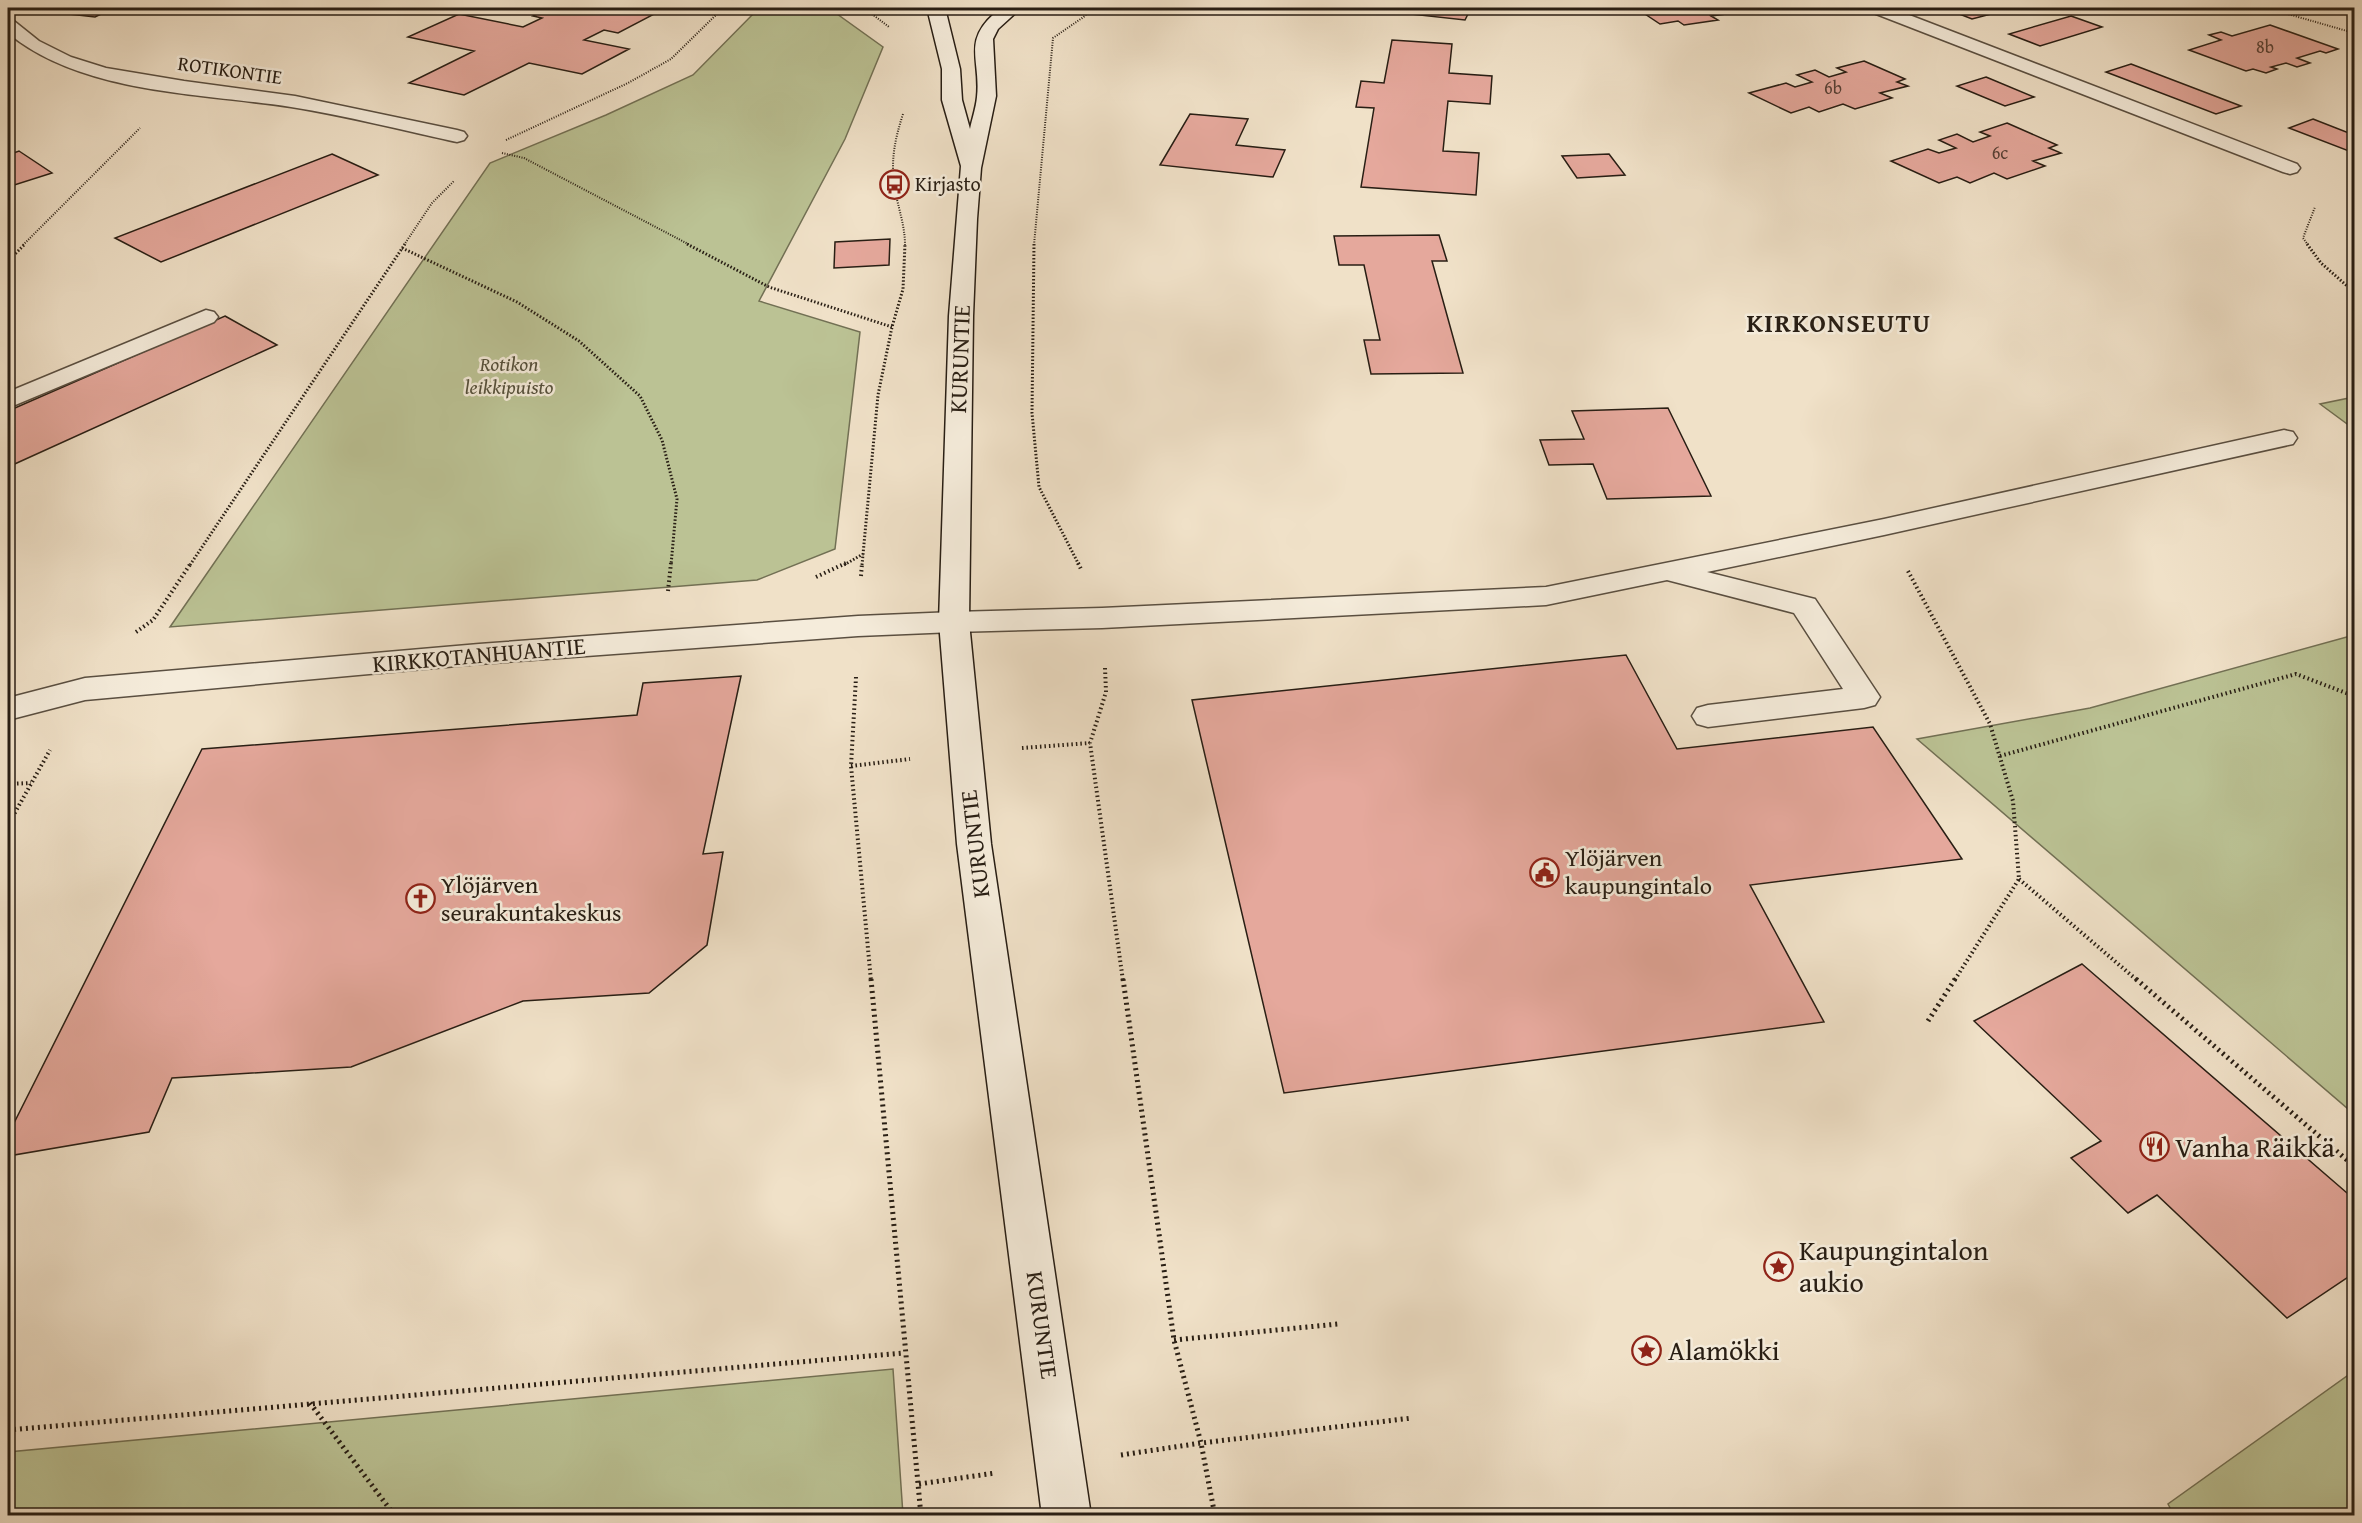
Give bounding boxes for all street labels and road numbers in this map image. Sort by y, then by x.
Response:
street label: ROTIKONTIE [176,48,284,91]
street label: KURUNTIE [940,304,979,414]
street label: KIRKKOTANHUANTIE [371,628,587,681]
street label: KURUNTIE [951,788,998,900]
street label: KURUNTIE [1018,1269,1067,1381]

